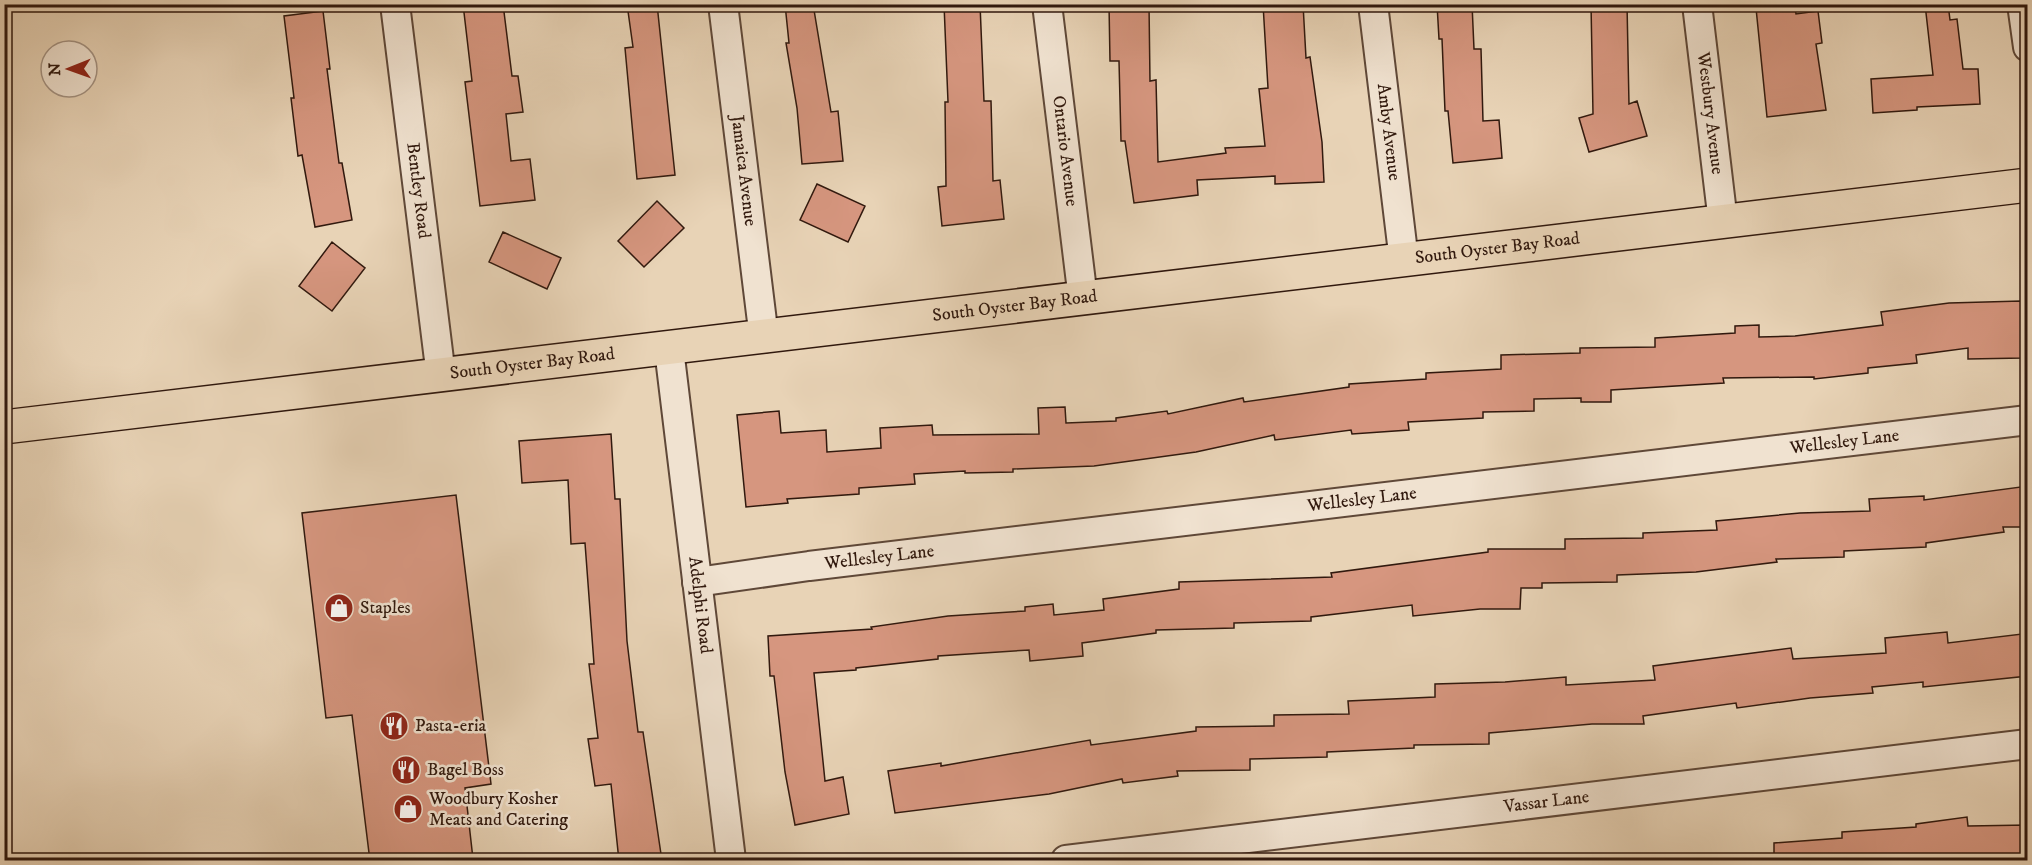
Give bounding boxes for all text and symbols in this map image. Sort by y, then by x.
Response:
north arrow [39,39,99,99]
street label: Westbury Avenue [1692,50,1728,176]
text: N [45,63,65,76]
street label: Amby Avenue [1372,82,1405,182]
street label: Ontario Avenue [1047,94,1083,208]
street label: Jamaica Avenue [726,112,761,227]
street label: Bentley Road [401,141,435,240]
street label: South Oyster Bay Road [1414,228,1581,269]
street label: South Oyster Bay Road [931,285,1098,327]
street label: South Oyster Bay Road [449,343,616,385]
street label: Wellesley Lane [1788,425,1900,460]
street label: Wellesley Lane [1305,482,1418,517]
street label: Wellesley Lane [822,540,935,575]
street label: Adelphi Road [683,555,717,655]
shop icon: Staples [323,592,355,624]
place label: Staples [360,597,411,619]
restaurant icon: Pasta-eria [378,710,410,742]
place label: Pasta-eria [415,715,487,737]
restaurant icon: Bagel Boss [390,754,422,786]
place label: Bagel Boss [427,759,504,781]
street label: Vassar Lane [1502,786,1590,818]
place label: Woodbury Kosher Meats and Catering [428,788,568,831]
shop icon: Woodbury Kosher Meats and Catering [392,793,424,825]

